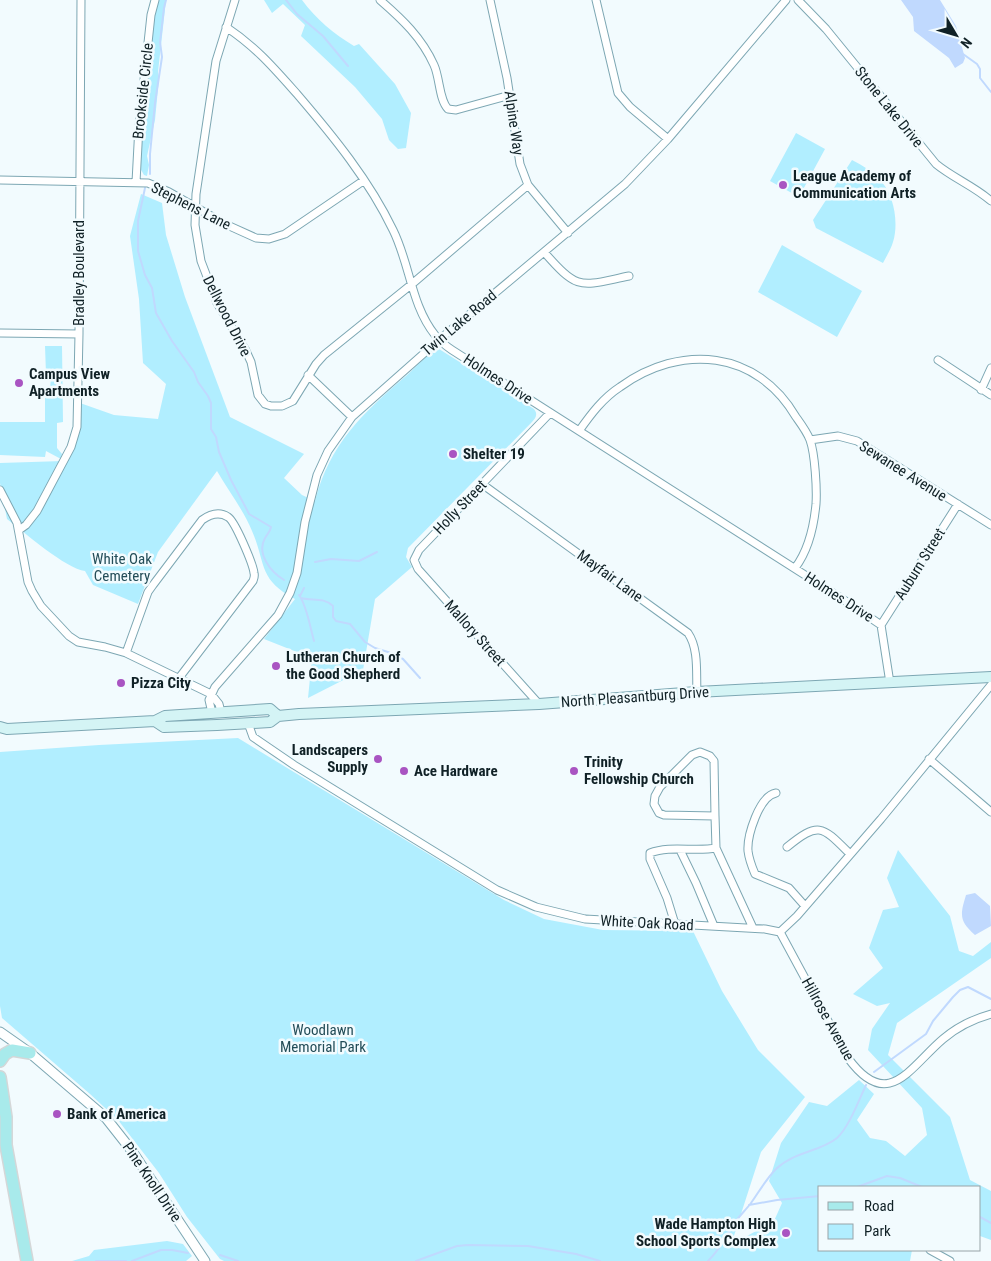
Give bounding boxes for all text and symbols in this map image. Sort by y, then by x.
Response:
north arrow [931,10,981,60]
text: N [957,35,975,51]
street label: Brookside Circle [129,42,157,140]
street label: Stone Lake Drive [851,63,927,151]
street label: Alpine Way [501,89,527,157]
place label: League Academy of Communication Arts [793,167,916,202]
street label: Stephens Lane [148,178,234,234]
marker: League Academy of Communication Arts [777,179,789,191]
street label: Bradley Boulevard [70,220,88,326]
street label: Dellwood Drive [199,273,255,359]
street label: Twin Lake Road [418,286,500,360]
street label: Holmes Drive [460,350,536,408]
place label: Campus View Apartments [29,365,110,400]
marker: Campus View Apartments [13,377,25,389]
street label: Sewanee Avenue [856,437,950,505]
place label: Shelter 19 [463,445,525,463]
marker: Shelter 19 [447,448,459,460]
street label: Holly Street [430,476,490,538]
street label: Auburn Street [891,525,949,603]
street label: Mayfair Lane [574,546,646,606]
park label: White Oak Cemetery [92,550,152,585]
street label: Holmes Drive [801,568,877,626]
street label: Mallory Street [441,596,509,670]
place label: Lutheran Church of the Good Shepherd [286,648,401,683]
marker: Lutheran Church of the Good Shepherd [270,660,282,672]
place label: Pizza City [131,674,191,692]
marker: Pizza City [115,677,127,689]
street label: North Pleasantburg Drive [560,683,710,711]
place label: Landscapers Supply [292,741,368,776]
marker: Landscapers Supply [372,753,384,765]
place label: Trinity Fellowship Church [584,753,694,788]
place label: Ace Hardware [414,762,498,780]
marker: Ace Hardware [398,765,410,777]
marker: Trinity Fellowship Church [568,765,580,777]
street label: White Oak Road [600,912,694,934]
street label: Hillrose Avenue [798,974,858,1064]
park label: Woodlawn Memorial Park [280,1021,366,1056]
place label: Bank of America [67,1105,166,1123]
marker: Bank of America [51,1108,63,1120]
street label: Pine Knoll Drive [119,1139,185,1225]
legend [818,1186,981,1251]
text: Road [864,1197,894,1215]
place label: Wade Hampton High School Sports Complex [636,1215,776,1250]
text: Park [864,1222,891,1240]
marker: Wade Hampton High School Sports Complex [780,1227,792,1239]

